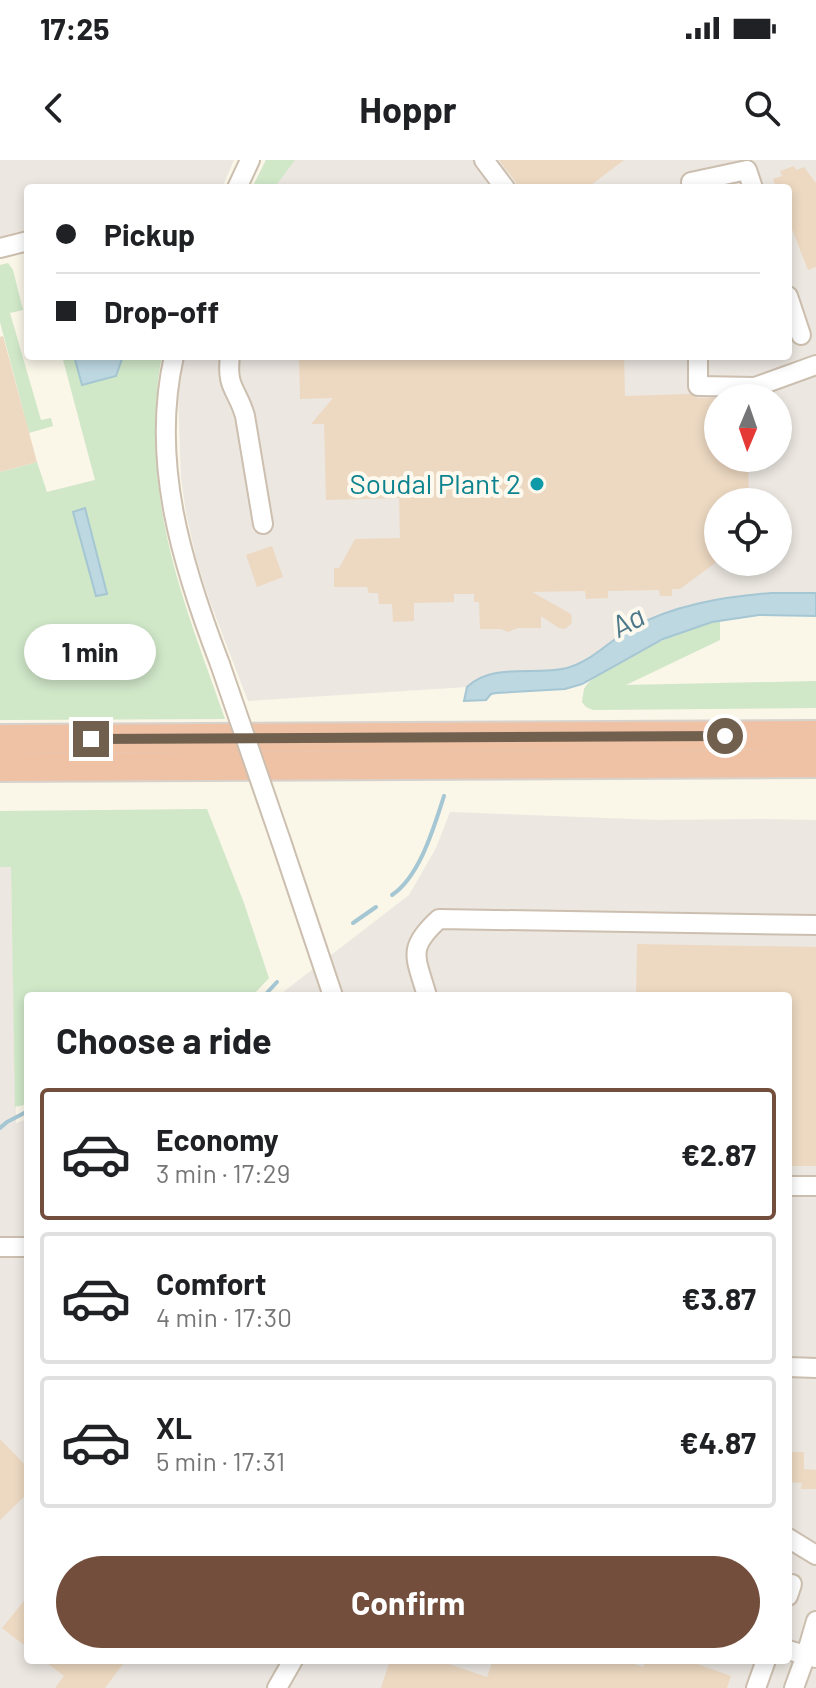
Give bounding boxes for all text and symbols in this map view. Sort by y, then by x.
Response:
text: 17:25 [40,10,109,46]
icon: back [32,86,76,130]
icon: search [740,86,784,130]
text: Hoppr [359,87,457,130]
text: Pickup [104,216,195,252]
text: Drop-off [104,293,219,329]
north arrow [704,384,792,472]
map controls [704,384,792,576]
place label: Soudal Plant 2 [350,466,521,500]
marker: Soudal Plant 2 [528,475,546,493]
button: locate [704,488,792,576]
water label: Aa [604,597,650,644]
callout: 1 min [25,623,157,679]
text: 1 min [62,636,118,667]
route start [707,718,743,754]
route end [73,721,109,757]
text: Choose a ride [56,1018,272,1061]
icon: car [60,1118,132,1190]
text: Economy [156,1121,279,1157]
text: €2.87 [681,1136,756,1172]
text: 3 min · 17:29 [156,1157,290,1188]
icon: car [60,1262,132,1334]
text: Comfort [156,1265,266,1301]
text: €3.87 [682,1280,756,1316]
text: 4 min · 17:30 [156,1301,292,1332]
icon: car [60,1406,132,1478]
text: XL [156,1409,192,1445]
text: €4.87 [680,1424,756,1460]
text: 5 min · 17:31 [156,1445,285,1476]
button: Confirm [56,1556,760,1648]

